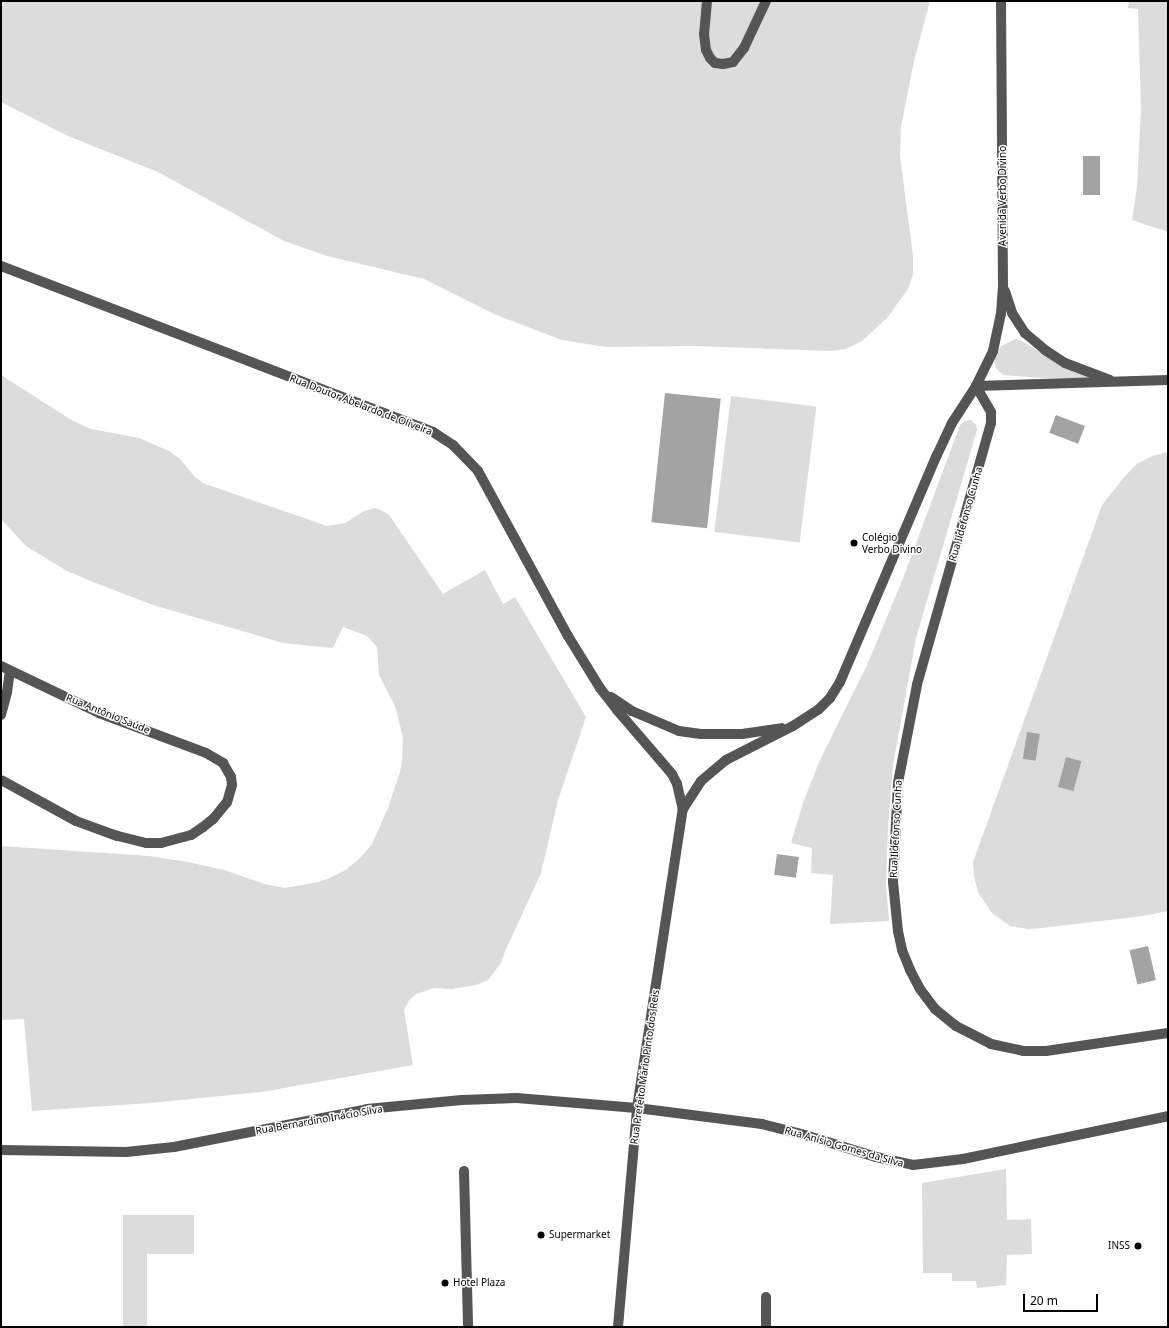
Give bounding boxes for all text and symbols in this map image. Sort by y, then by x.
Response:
street label: Avenida Verbo Divino [997,146,1009,246]
street label: Rua Doutor Abelardo de Oliveira [288,372,434,438]
street label: Rua Ildefonso Cunha [947,465,985,563]
place label: Colégio Verbo Divino [862,531,922,554]
marker: Colégio Verbo Divino [849,538,859,548]
street label: Rua Antônio Saúde [64,692,152,736]
street label: Rua Ildefonso Cunha [887,780,905,878]
street label: Rua Prefeito Mário Pinto dos Reis [628,989,662,1145]
street label: Rua Bernardino Inácio Silva [255,1103,383,1137]
street label: Rua Anísio Gomes da Silva [783,1124,905,1170]
place label: Supermarket [549,1229,610,1241]
marker: Supermarket [536,1230,546,1240]
place label: INSS [1108,1240,1130,1252]
marker: INSS [1133,1241,1143,1251]
place label: Hotel Plaza [453,1277,505,1289]
marker: Hotel Plaza [440,1278,450,1288]
scale bar [1025,1286,1100,1312]
text: 20 m [1030,1292,1058,1309]

